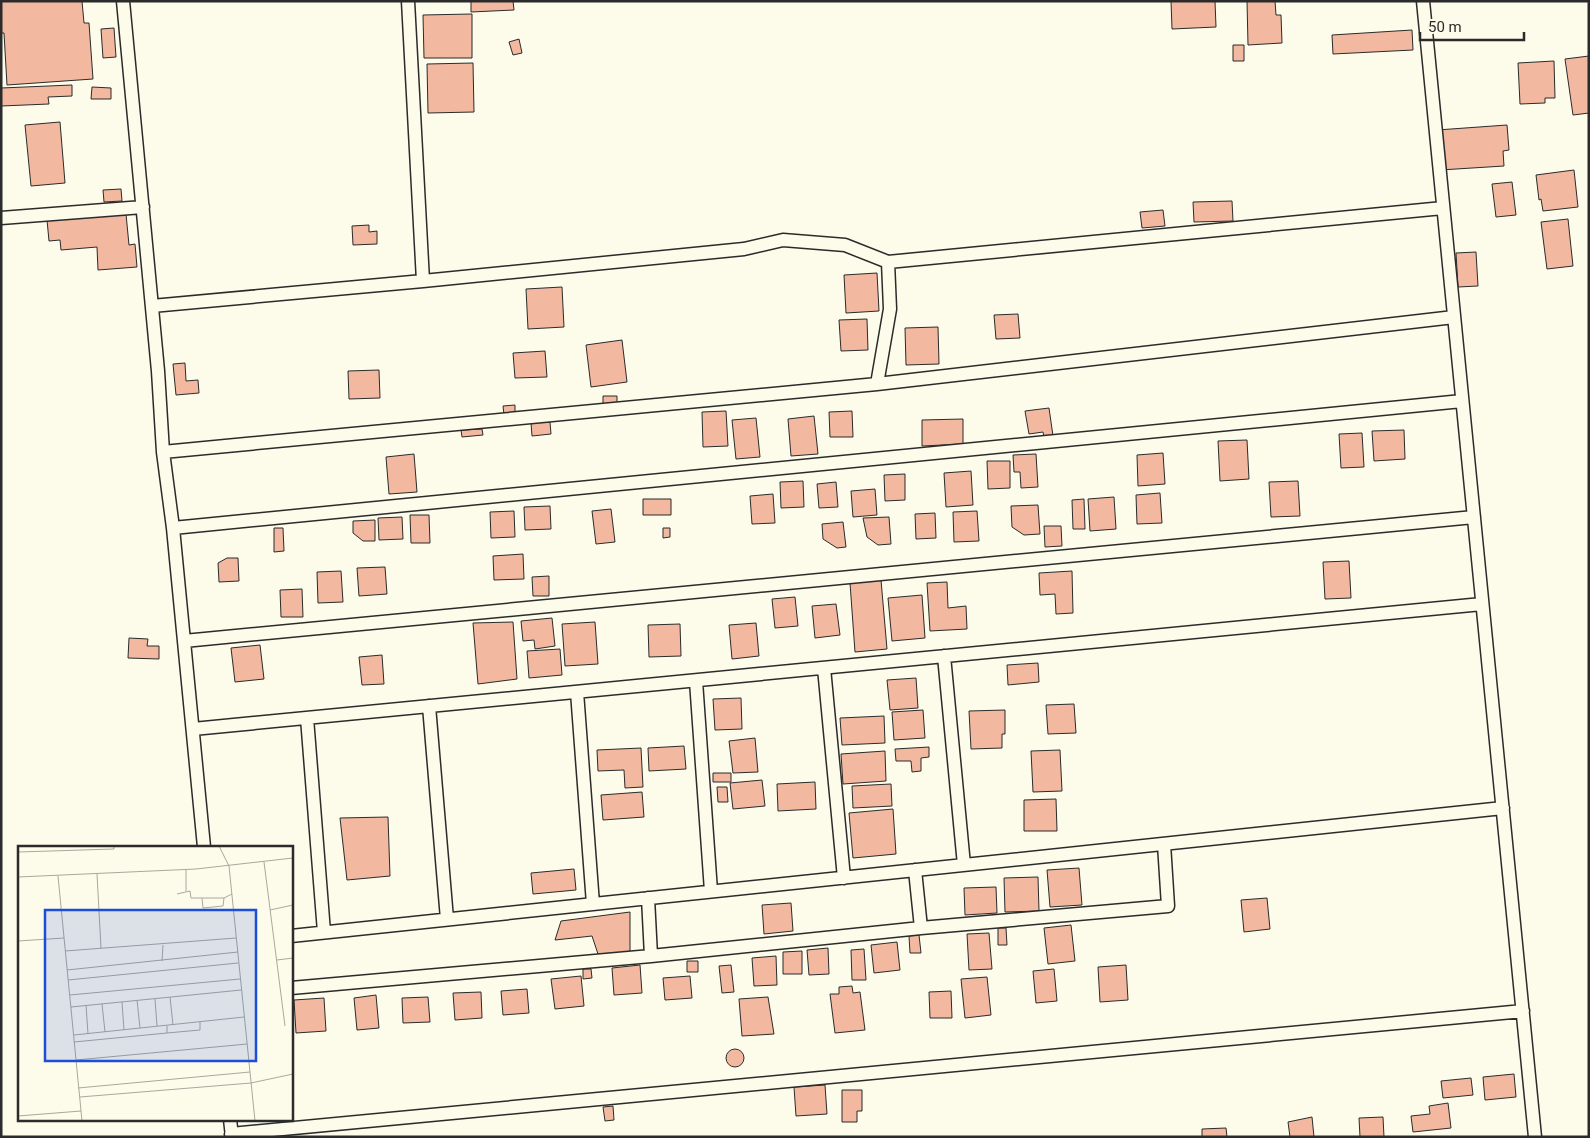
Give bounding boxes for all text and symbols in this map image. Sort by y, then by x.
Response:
scale bar [1420,10,1524,42]
text: 50 m [1428,18,1462,36]
inset map [18,846,292,1120]

